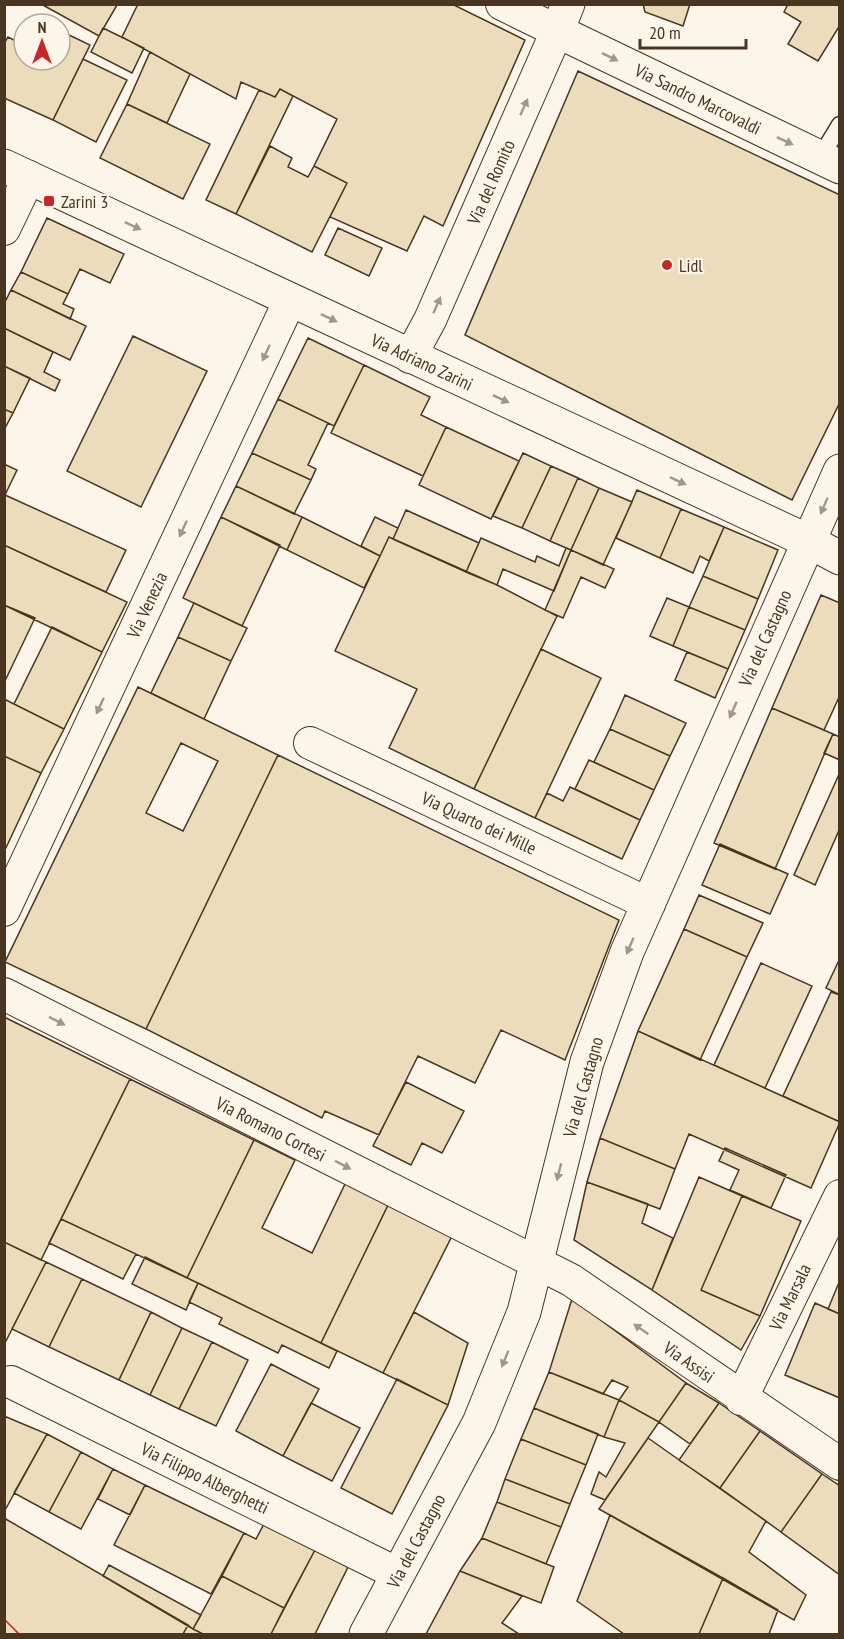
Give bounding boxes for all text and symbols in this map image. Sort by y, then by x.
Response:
north arrow [12,12,72,72]
scale bar [640,12,746,50]
text: N [38,17,46,37]
text: 20 m [649,21,681,44]
one-way arrow [601,52,618,61]
street label: Via Sandro Marcovaldi [630,58,765,140]
one-way arrow [519,99,528,116]
street label: Via del Romito [462,136,520,229]
one-way arrow [777,137,794,146]
place label: Zarini 3 [61,190,108,213]
marker: Zarini 3 [42,194,56,208]
one-way arrow [125,222,142,231]
place label: Lidl [679,254,703,277]
marker: Lidl [660,258,674,272]
one-way arrow [433,296,442,314]
one-way arrow [320,314,337,323]
street label: Via Adriano Zarini [366,328,477,396]
one-way arrow [261,344,270,361]
one-way arrow [493,395,510,404]
one-way arrow [670,477,687,486]
one-way arrow [819,498,828,515]
one-way arrow [178,521,187,538]
street label: Via Venezia [121,568,172,643]
street label: Via del Castagno [733,586,797,691]
one-way arrow [96,697,105,714]
one-way arrow [728,701,738,719]
street label: Via Quarto dei Mille [417,786,540,860]
one-way arrow [625,938,635,956]
one-way arrow [48,1016,65,1025]
street label: Via del Castagno [557,1034,608,1141]
street label: Via Romano Cortesi [211,1091,330,1167]
one-way arrow [335,1160,352,1170]
one-way arrow [554,1163,564,1181]
street label: Via Marsala [764,1260,816,1335]
one-way arrow [633,1324,649,1335]
street label: Via Assisi [658,1336,719,1388]
one-way arrow [499,1350,509,1368]
street label: Via Filippo Alberghetti [136,1437,273,1519]
street label: Via del Castagno [381,1490,451,1593]

